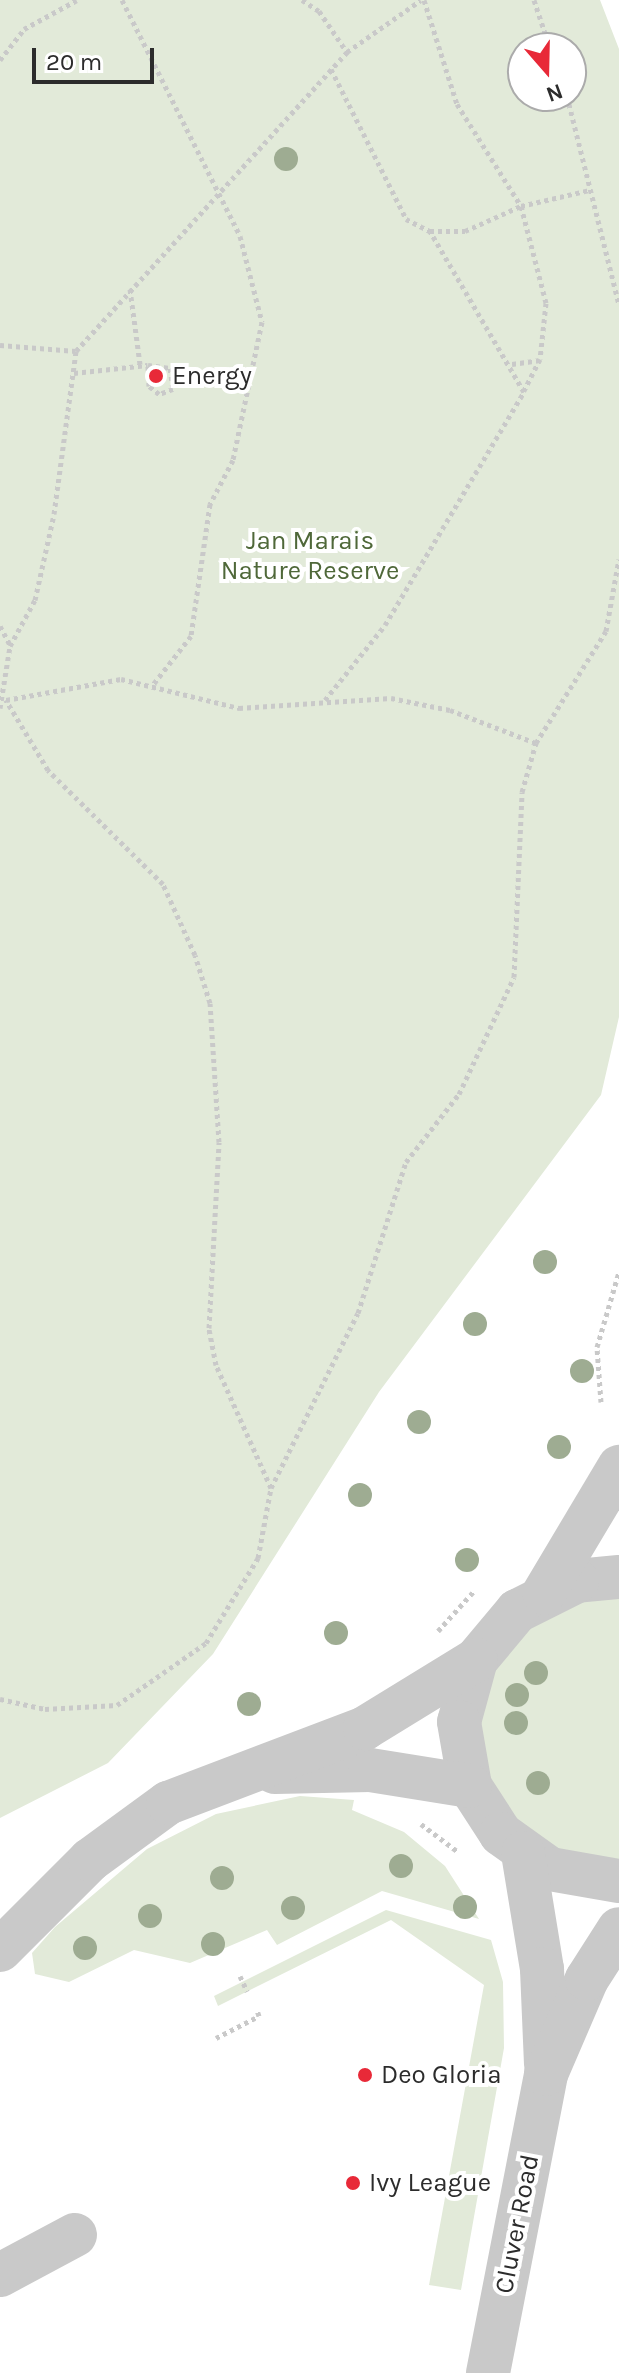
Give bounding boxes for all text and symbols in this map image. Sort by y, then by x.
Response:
scale bar [36,32,158,82]
north arrow [507,32,587,112]
text: 20 m [46,48,102,76]
text: N [543,78,566,108]
place label: Energy [172,360,252,392]
marker: Energy [147,367,165,385]
park label: Jan Marais Nature Reserve [221,525,399,586]
place label: Deo Gloria [381,2059,502,2091]
marker: Deo Gloria [356,2066,374,2084]
street label: Cluver Road [488,2152,546,2296]
place label: Ivy League [369,2167,491,2199]
marker: Ivy League [344,2174,362,2192]

